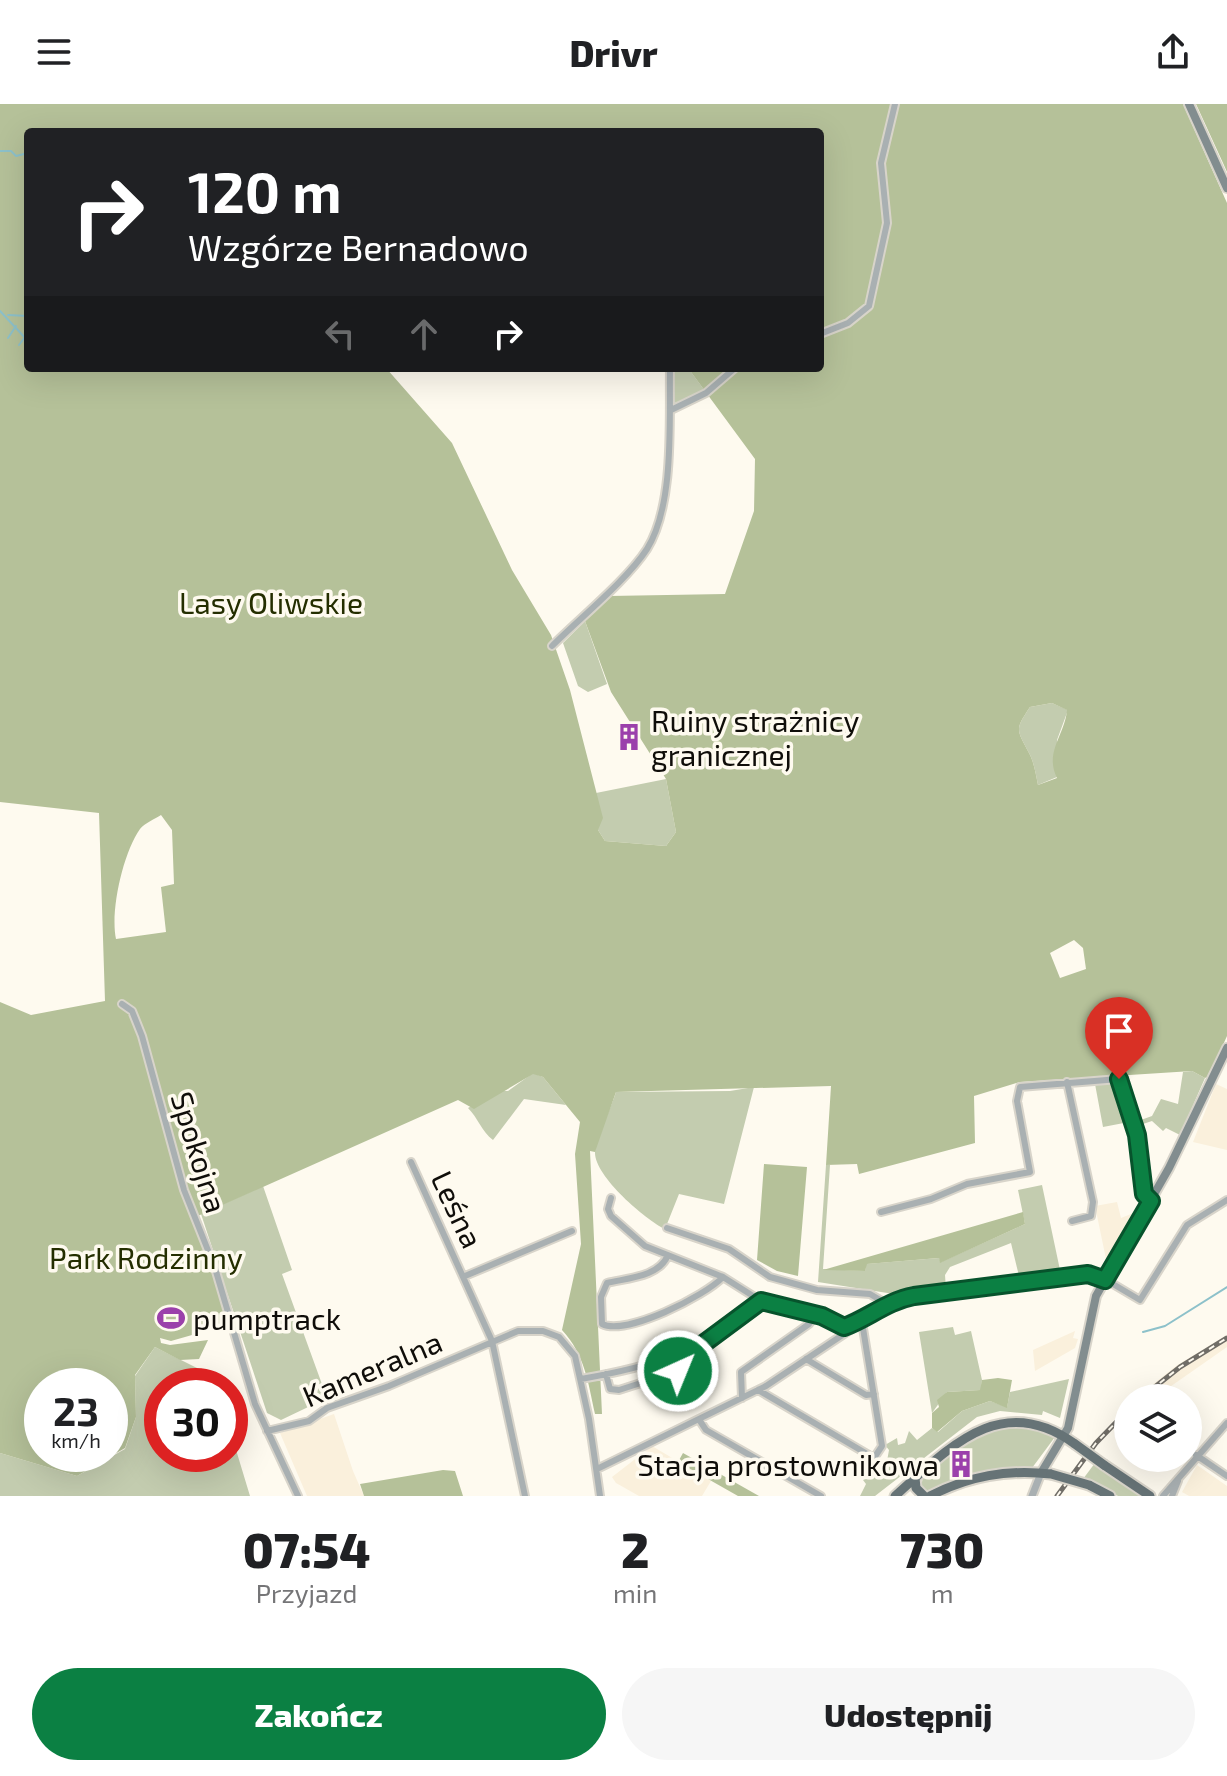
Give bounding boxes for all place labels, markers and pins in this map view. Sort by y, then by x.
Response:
place label: Ruiny strażnicy granicznej [651,702,859,772]
building icon: Ruiny strażnicy granicznej [614,722,644,752]
pin [1085,997,1153,1079]
place label: pumptrack [193,1300,341,1336]
sports icon: pumptrack [156,1303,186,1333]
place label: Stacja prostownikowa [637,1446,939,1482]
building icon: Stacja prostownikowa [946,1449,976,1479]

